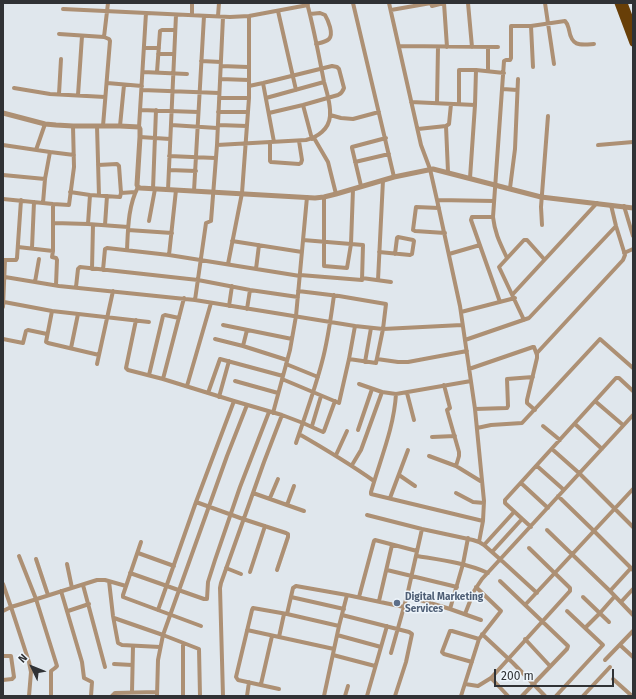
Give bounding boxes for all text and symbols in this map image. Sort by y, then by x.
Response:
place label: Digital Marketing Services [405,591,483,614]
marker: Digital Marketing Services [392,598,402,608]
north arrow [12,647,52,687]
text: N [16,651,30,666]
scale bar [496,661,616,687]
text: 200 m [501,669,534,683]

